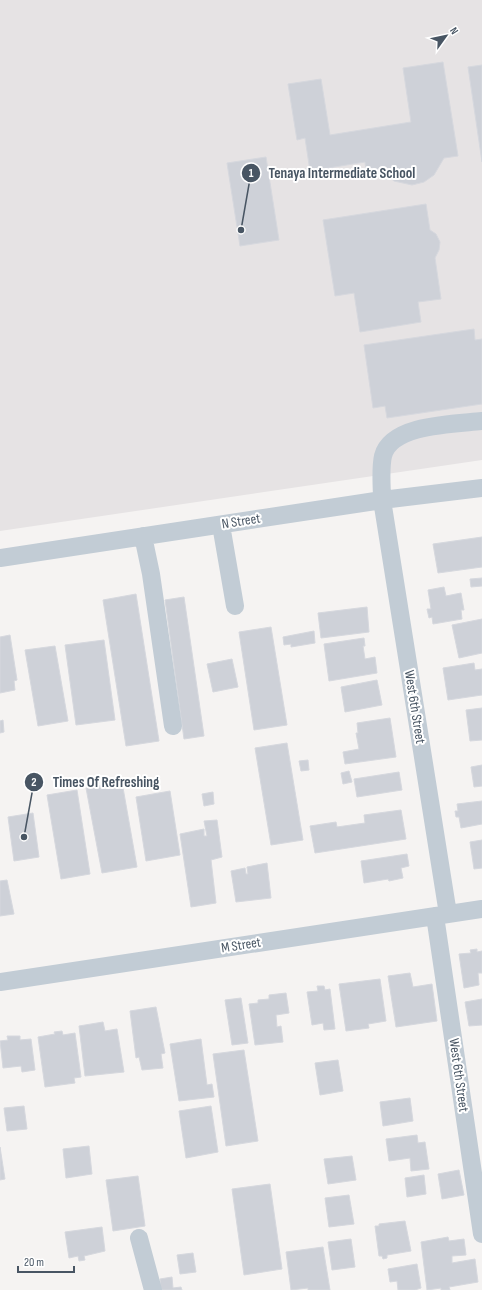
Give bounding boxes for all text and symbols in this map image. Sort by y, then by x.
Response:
north arrow [426,16,466,56]
text: N [447,25,461,37]
callout: Tenaya Intermediate School [241,160,424,187]
text: Tenaya Intermediate School [269,164,415,183]
text: 1 [249,166,254,181]
street label: N Street [220,510,262,532]
street label: West 6th Street [401,669,429,745]
callout: Times Of Refreshing [24,768,167,795]
text: Times Of Refreshing [53,773,160,792]
text: 2 [31,775,37,790]
street label: M Street [220,933,262,957]
street label: West 6th Street [445,1037,473,1113]
scale bar [18,1248,74,1274]
text: 20 m [24,1255,44,1270]

